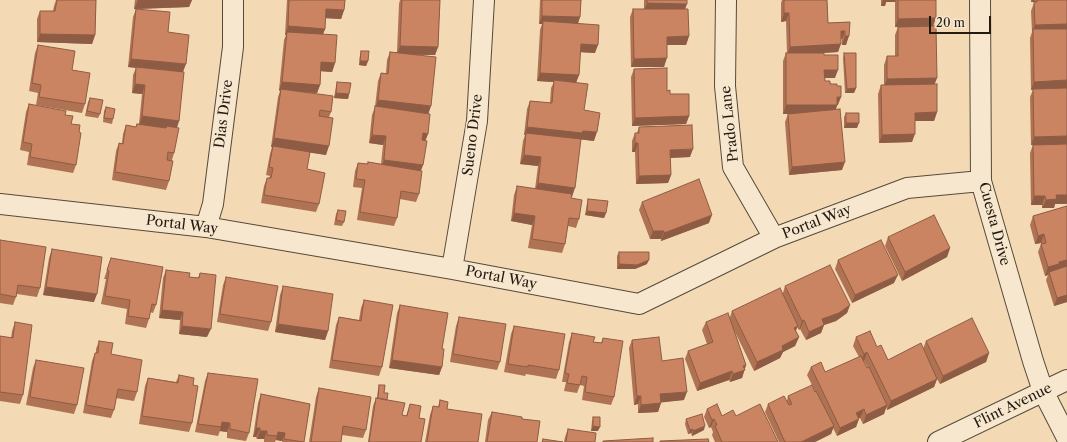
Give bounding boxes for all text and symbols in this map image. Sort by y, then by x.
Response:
scale bar [931,8,993,34]
text: 20 m [936,15,965,30]
street label: Dias Drive [211,79,237,149]
street label: Prado Lane [718,85,742,163]
street label: Sueno Drive [460,93,486,177]
street label: Cuesta Drive [975,180,1013,268]
street label: Portal Way [780,201,854,243]
street label: Portal Way [145,212,219,238]
street label: Portal Way [464,263,538,293]
street label: Flint Avenue [971,380,1055,432]

